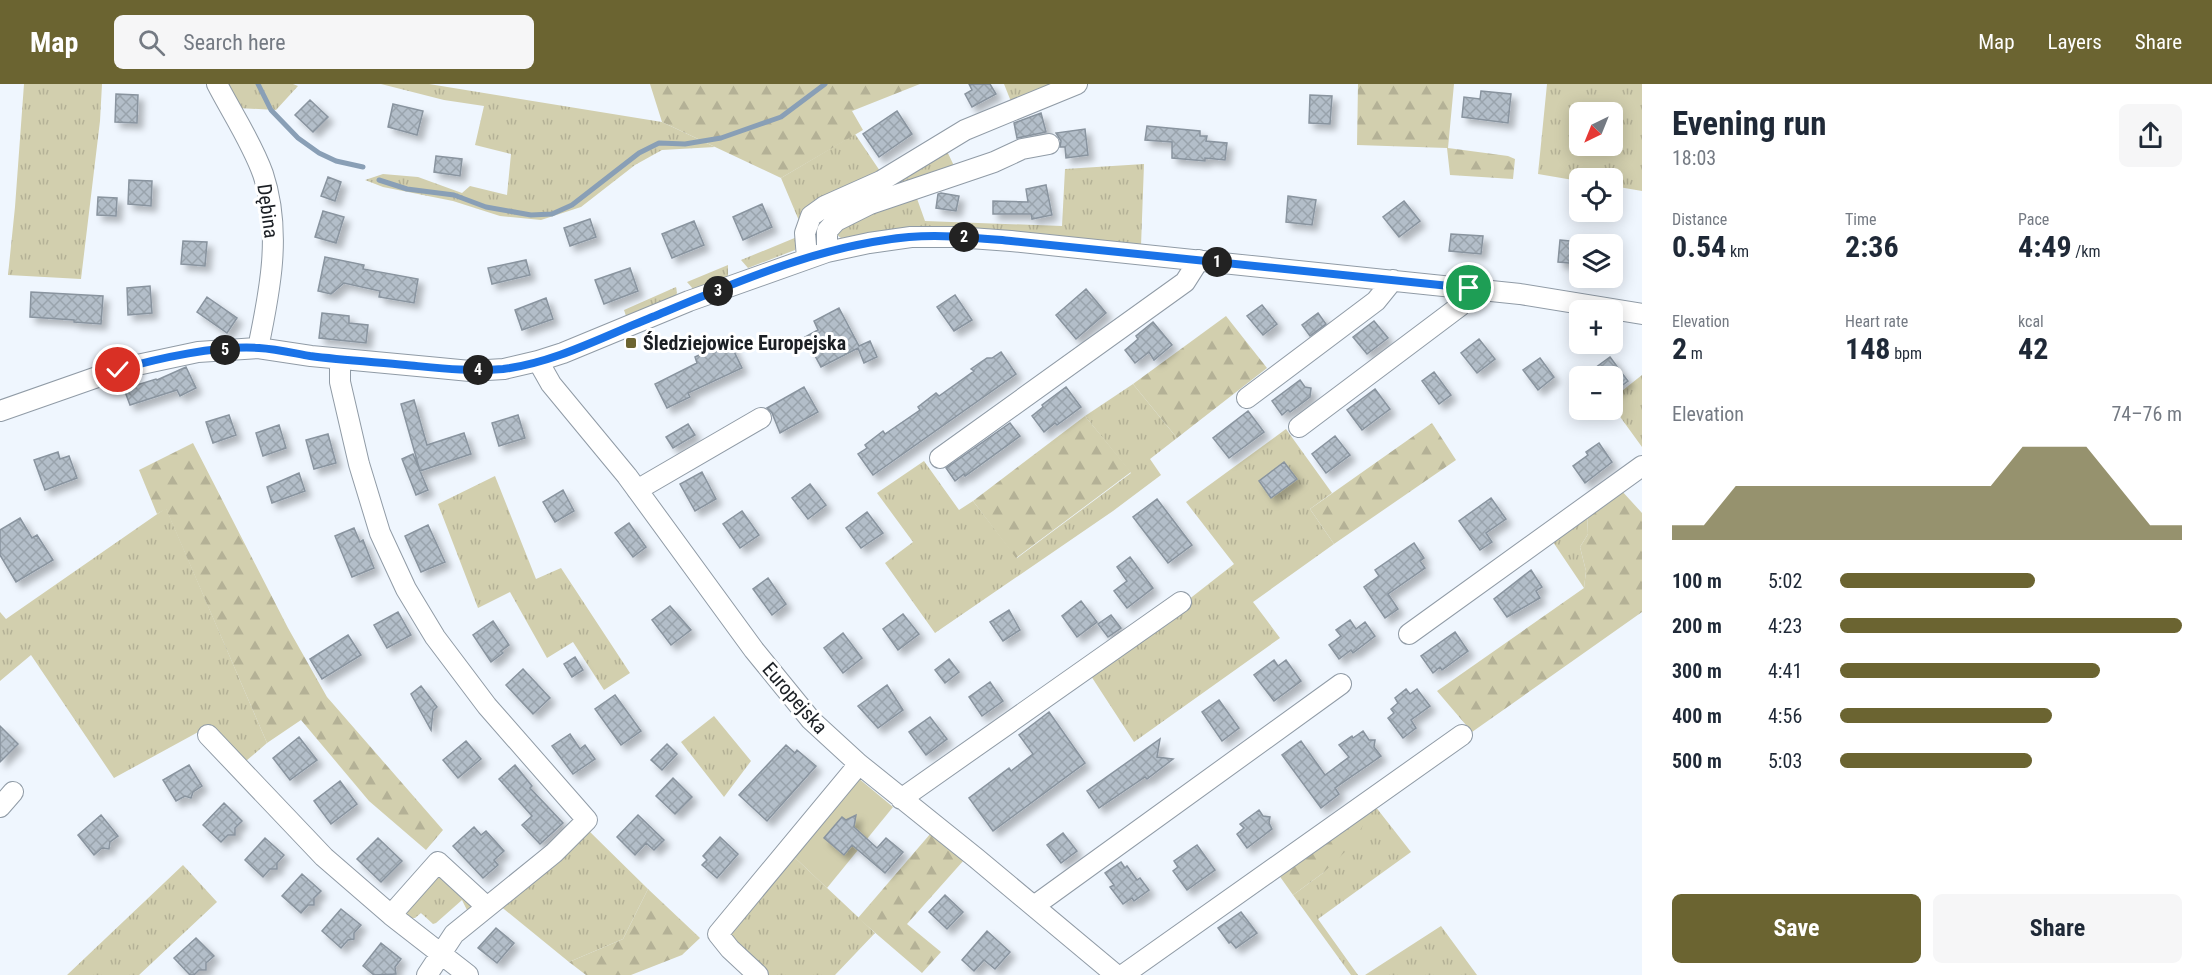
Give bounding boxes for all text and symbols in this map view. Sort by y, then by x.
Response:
search box [114,15,534,69]
text: Map [30,26,78,59]
icon: search [135,26,168,59]
text: Search here [183,30,286,55]
text: Map [1978,30,2015,54]
text: Layers [2048,30,2102,54]
text: Share [2135,30,2182,54]
north arrow [1569,102,1623,156]
map controls [1569,102,1623,420]
text: Evening run [1672,104,1827,143]
button: share [2119,104,2182,167]
text: 18:03 [1672,146,1716,170]
button: locate [1569,168,1623,222]
street label: Dębina [252,182,284,240]
text: Distance [1672,210,1727,229]
text: Time [1845,210,1877,229]
text: Pace [2018,210,2049,229]
pin: 2 [949,222,979,252]
text: 2 [960,227,968,246]
text: 0.54 [1672,229,1726,264]
text: 2:36 [1845,229,1899,264]
text: 4:49 [2018,229,2072,264]
button: layers [1569,234,1623,288]
text: km [1726,242,1749,261]
text: /km [2072,242,2101,261]
pin: 1 [1202,247,1232,277]
text: 1 [1213,252,1221,271]
pin [1443,262,1494,313]
icon: arrive [1452,271,1485,304]
pin: 3 [703,276,733,306]
text: 3 [714,281,722,300]
button: + [1569,300,1623,354]
text: Elevation [1672,312,1730,331]
text: Heart rate [1845,312,1908,331]
text: kcal [2018,312,2044,331]
place label: Śledziejowice Europejska [643,331,846,355]
text: 2 [1672,331,1687,366]
text: 148 [1845,331,1890,366]
text: 42 [2018,331,2048,366]
pin: 5 [210,335,240,365]
marker: Śledziejowice Europejska [624,336,638,350]
text: 5 [221,340,229,359]
pin [92,344,143,395]
text: m [1687,344,1703,363]
text: bpm [1890,344,1922,363]
icon: check [101,353,134,386]
pin: 4 [463,355,493,385]
text: 4 [474,360,482,379]
button: − [1569,366,1623,420]
text: Elevation [1672,402,1744,426]
text: 74–76 m [2111,402,2182,426]
text: 100 m [1672,569,1722,593]
text: 5:02 [1768,569,1802,593]
text: 200 m [1672,614,1722,638]
text: 4:23 [1768,614,1802,638]
street label: Europejska [757,657,833,739]
text: 300 m [1672,659,1722,683]
text: 4:41 [1768,659,1802,683]
text: 400 m [1672,704,1722,728]
text: 4:56 [1768,704,1802,728]
text: 500 m [1672,749,1722,773]
text: 5:03 [1768,749,1802,773]
button: Save [1672,894,1921,963]
button: Share [1933,894,2182,963]

